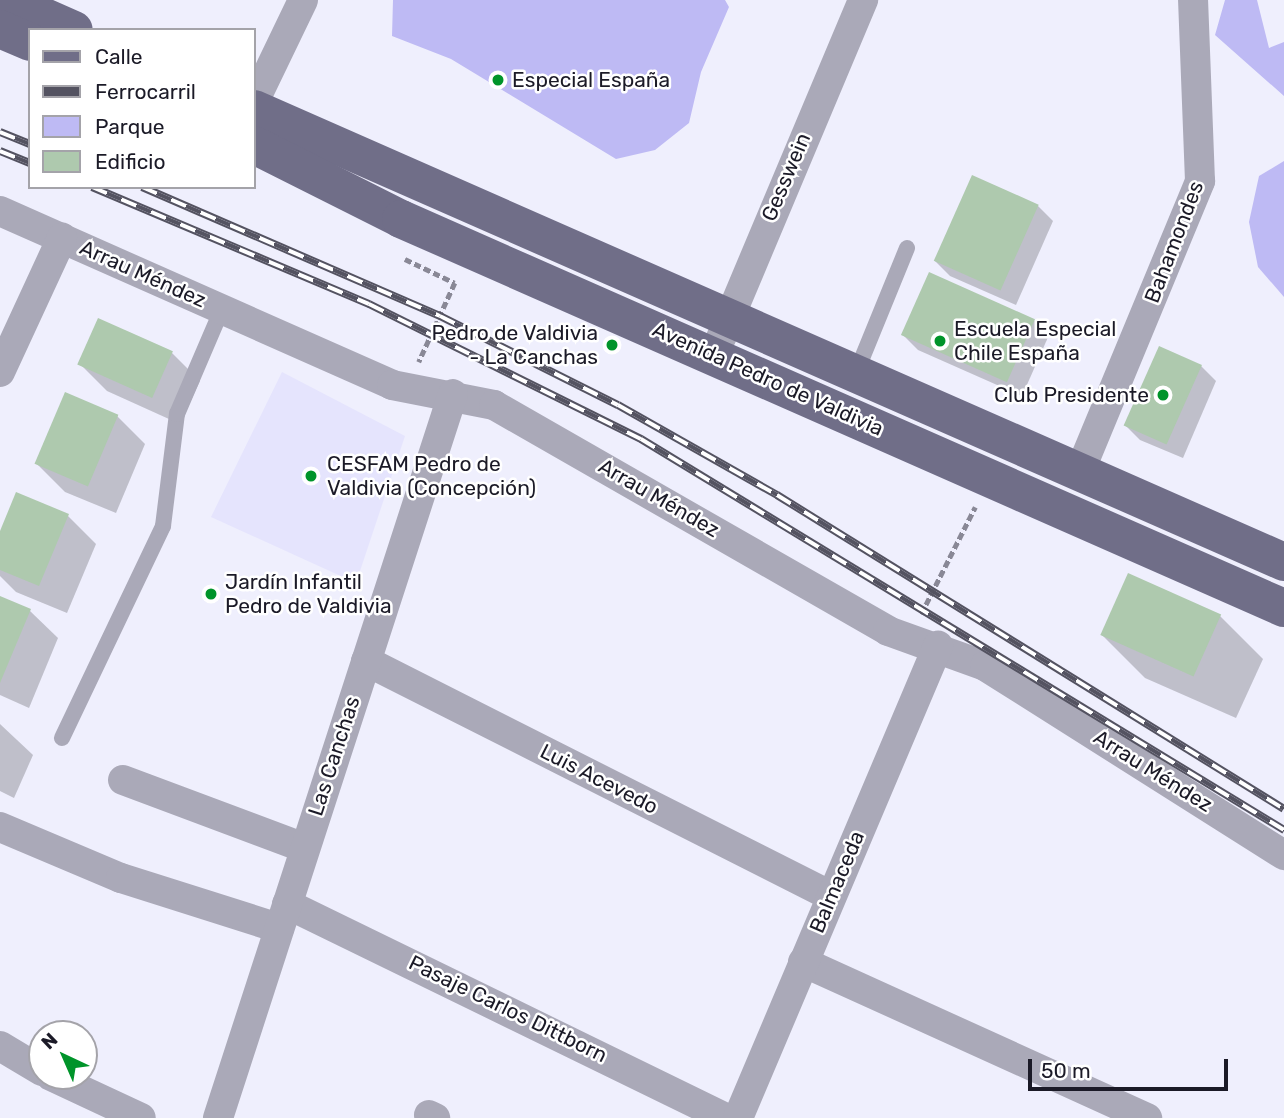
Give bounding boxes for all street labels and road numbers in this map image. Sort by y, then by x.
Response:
street label: Gesswein [756,129,816,225]
street label: Bahamondes [1139,178,1209,306]
street label: Arrau Méndez [76,235,210,313]
street label: Avenida Pedro de Valdivia [648,317,888,441]
street label: Arrau Méndez [594,453,724,543]
street label: Las Canchas [303,693,365,819]
street label: Arrau Méndez [1089,724,1217,818]
street label: Luis Acevedo [536,738,662,820]
street label: Balmaceda [804,827,870,937]
street label: Pasaje Carlos Dittborn [405,950,611,1068]

